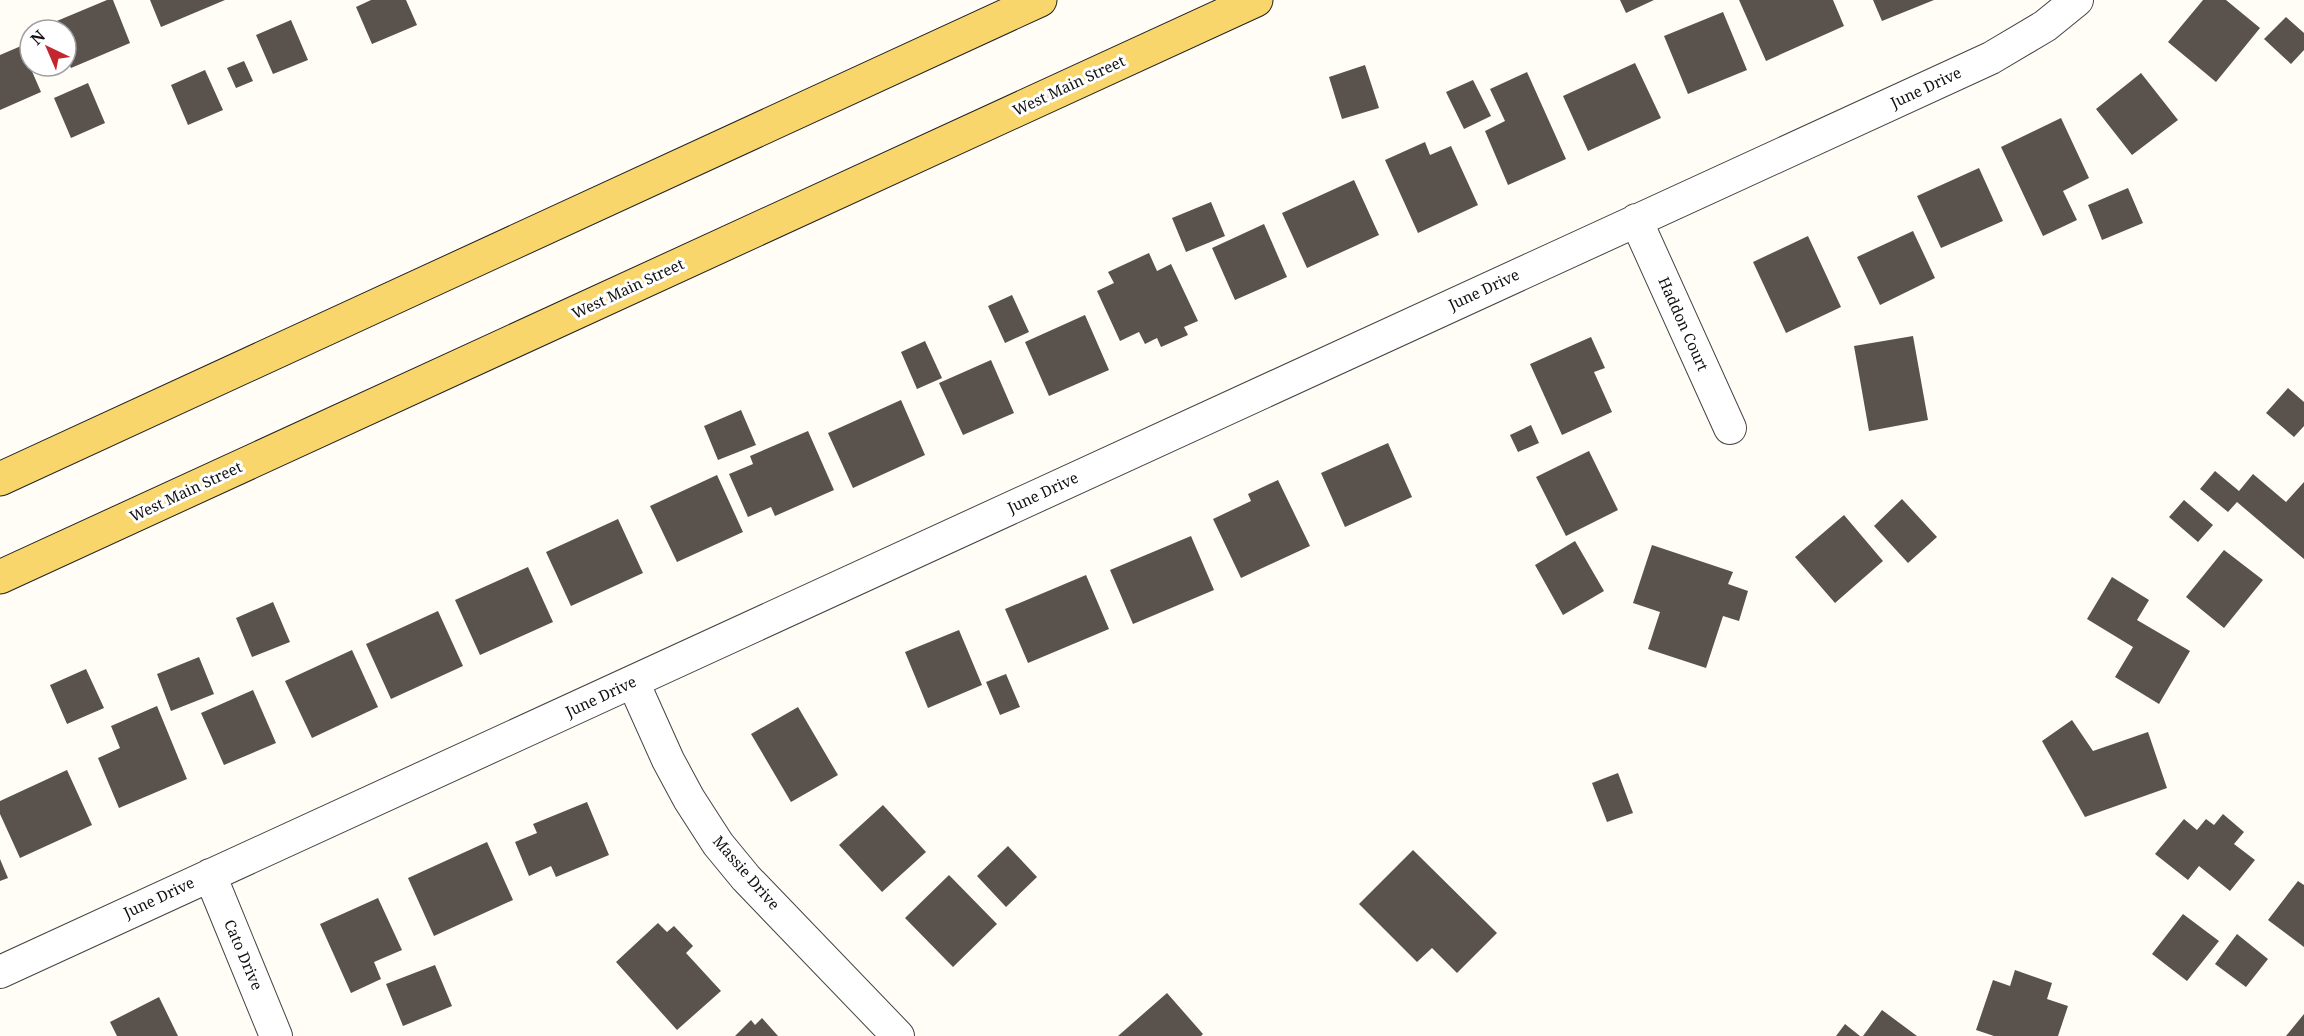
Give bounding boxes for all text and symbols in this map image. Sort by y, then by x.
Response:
north arrow [18,18,78,78]
text: N [25,25,50,50]
street label: West Main Street [1009,50,1128,120]
street label: June Drive [1886,62,1964,113]
street label: West Main Street [568,253,687,323]
street label: June Drive [1444,264,1522,315]
street label: Haddon Court [1654,274,1714,374]
street label: West Main Street [126,456,245,526]
street label: June Drive [1003,467,1081,518]
street label: June Drive [561,671,639,722]
street label: Massie Drive [709,831,785,914]
street label: June Drive [119,872,197,923]
street label: Cato Drive [220,916,268,993]

